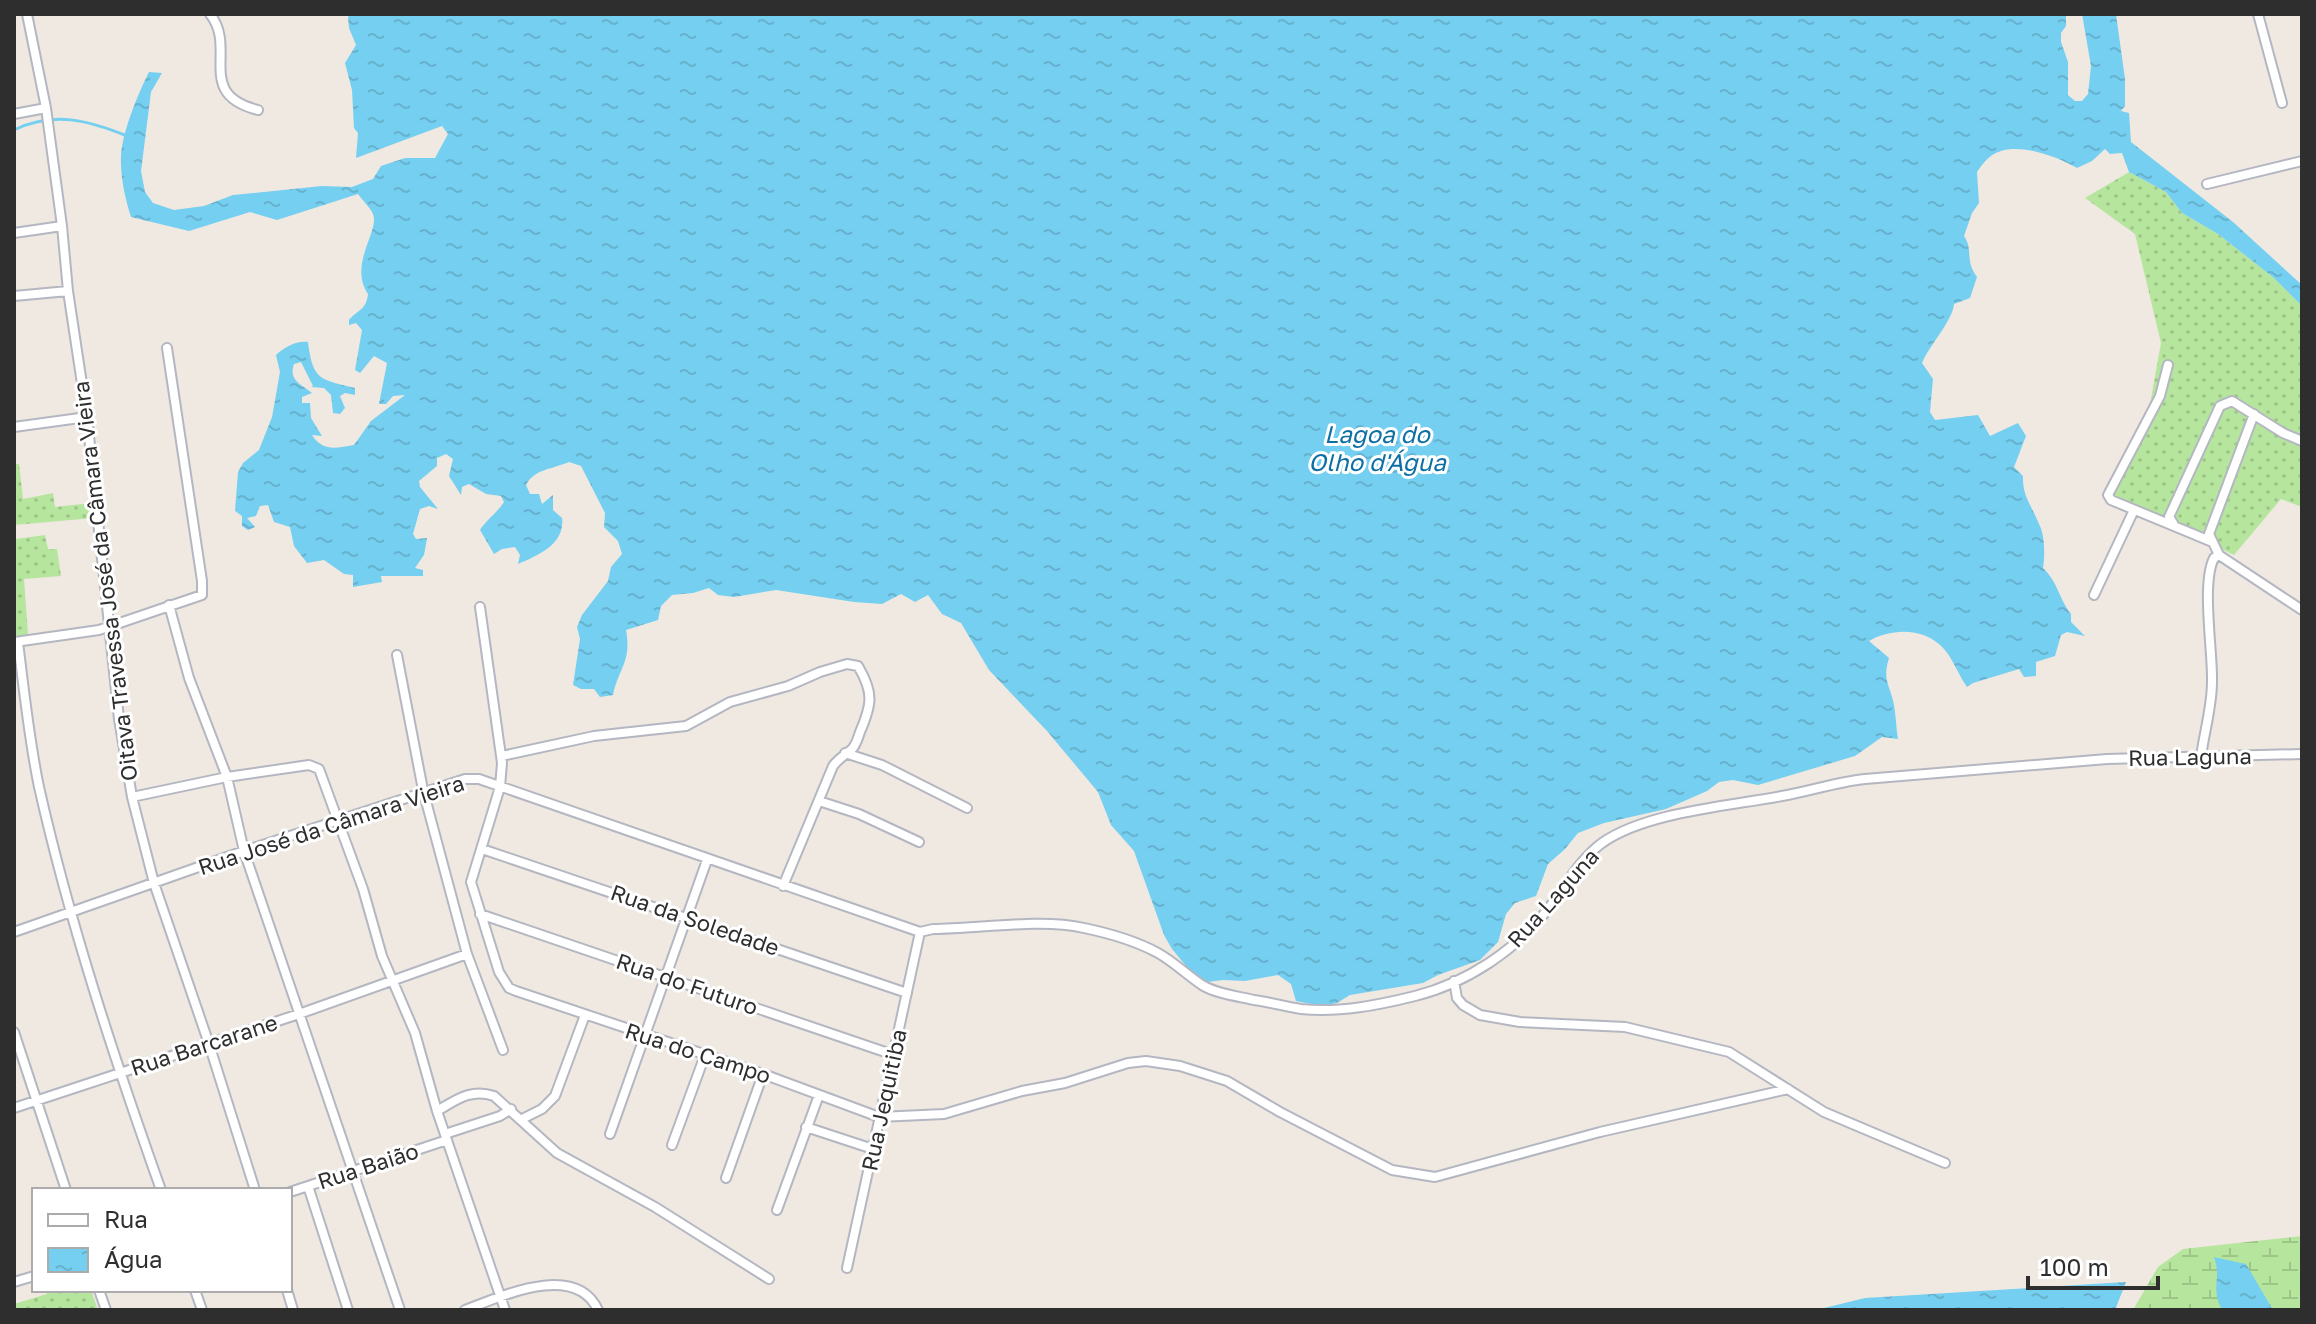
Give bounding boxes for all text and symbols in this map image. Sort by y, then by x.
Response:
street label: Oitava Travessa José da Câmara Vieira [67,379,142,783]
water label: Lagoa do Olho d'Água [1308,419,1447,477]
street label: Rua Laguna [2128,742,2252,771]
street label: Rua José da Câmara Vieira [194,769,467,880]
street label: Rua Laguna [1501,843,1604,953]
street label: Rua da Soledade [607,878,783,961]
street label: Rua do Futuro [613,947,762,1020]
street label: Rua Barcarane [127,1008,281,1081]
street label: Rua do Campo [622,1016,774,1089]
street label: Rua Jequitiba [855,1027,912,1173]
street label: Rua Baião [314,1137,422,1195]
legend [32,1188,292,1292]
text: Rua [104,1204,148,1233]
scale bar [2028,1240,2158,1290]
text: Água [104,1244,163,1273]
text: 100 m [2040,1252,2109,1281]

